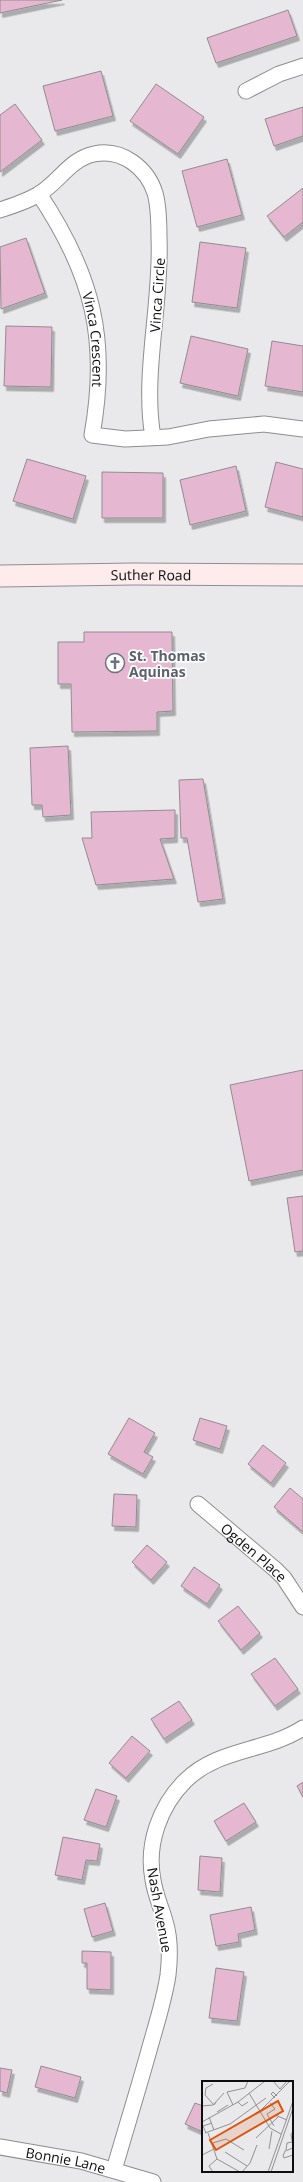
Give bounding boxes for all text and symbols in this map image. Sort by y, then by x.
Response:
street label: Vinca Circle [145,257,169,333]
street label: Vinca Crescent [79,290,108,388]
street label: Suther Road [111,564,191,584]
place label: St. Thomas Aquinas [129,646,206,681]
church icon: St. Thomas Aquinas [104,652,126,674]
street label: Ogden Place [217,1518,292,1586]
street label: Nash Avenue [143,1866,177,1954]
inset map [202,2081,293,2172]
street label: Bonnie Lane [24,2142,108,2177]

